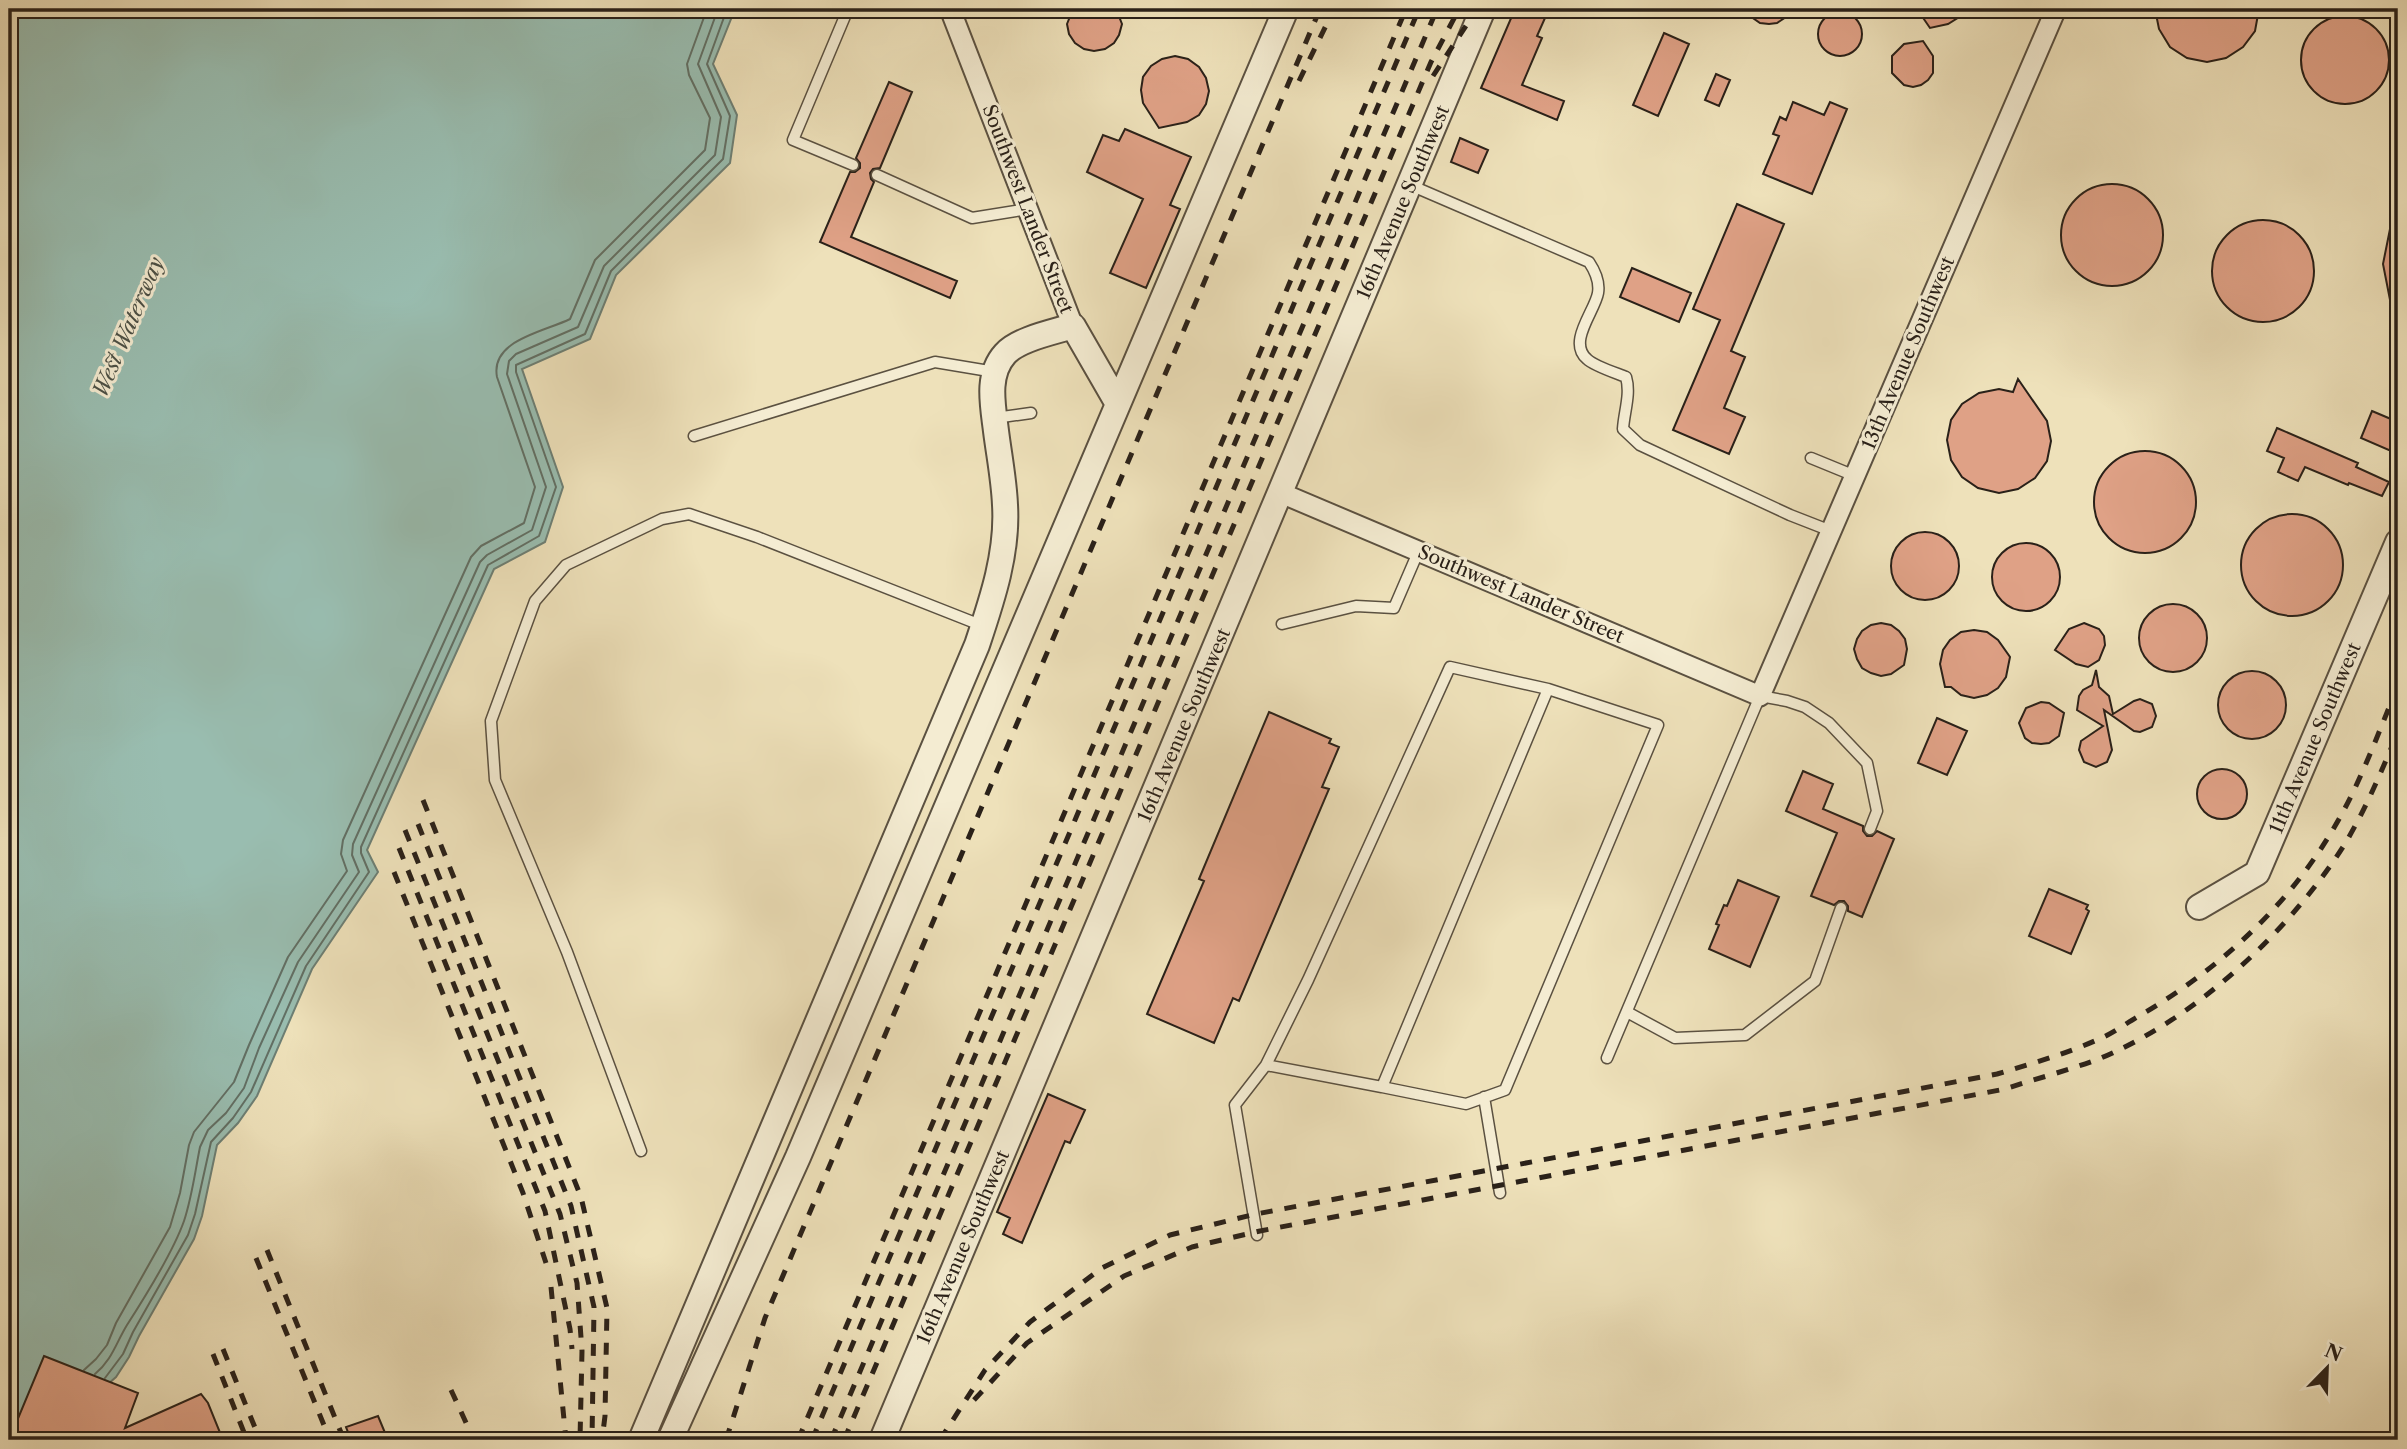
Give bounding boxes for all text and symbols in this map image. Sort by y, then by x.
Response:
street label: Southwest Lander Street [978,101,1079,317]
street label: 16th Avenue Southwest [1352,101,1454,302]
water label: West Waterway [87,253,169,401]
street label: 13th Avenue Southwest [1857,253,1959,453]
street label: Southwest Lander Street [1414,540,1628,648]
street label: 16th Avenue Southwest [1133,624,1235,825]
street label: 11th Avenue Southwest [2264,639,2366,837]
street label: 16th Avenue Southwest [912,1146,1014,1347]
north arrow [2292,1334,2362,1404]
text: N [2321,1339,2346,1367]

